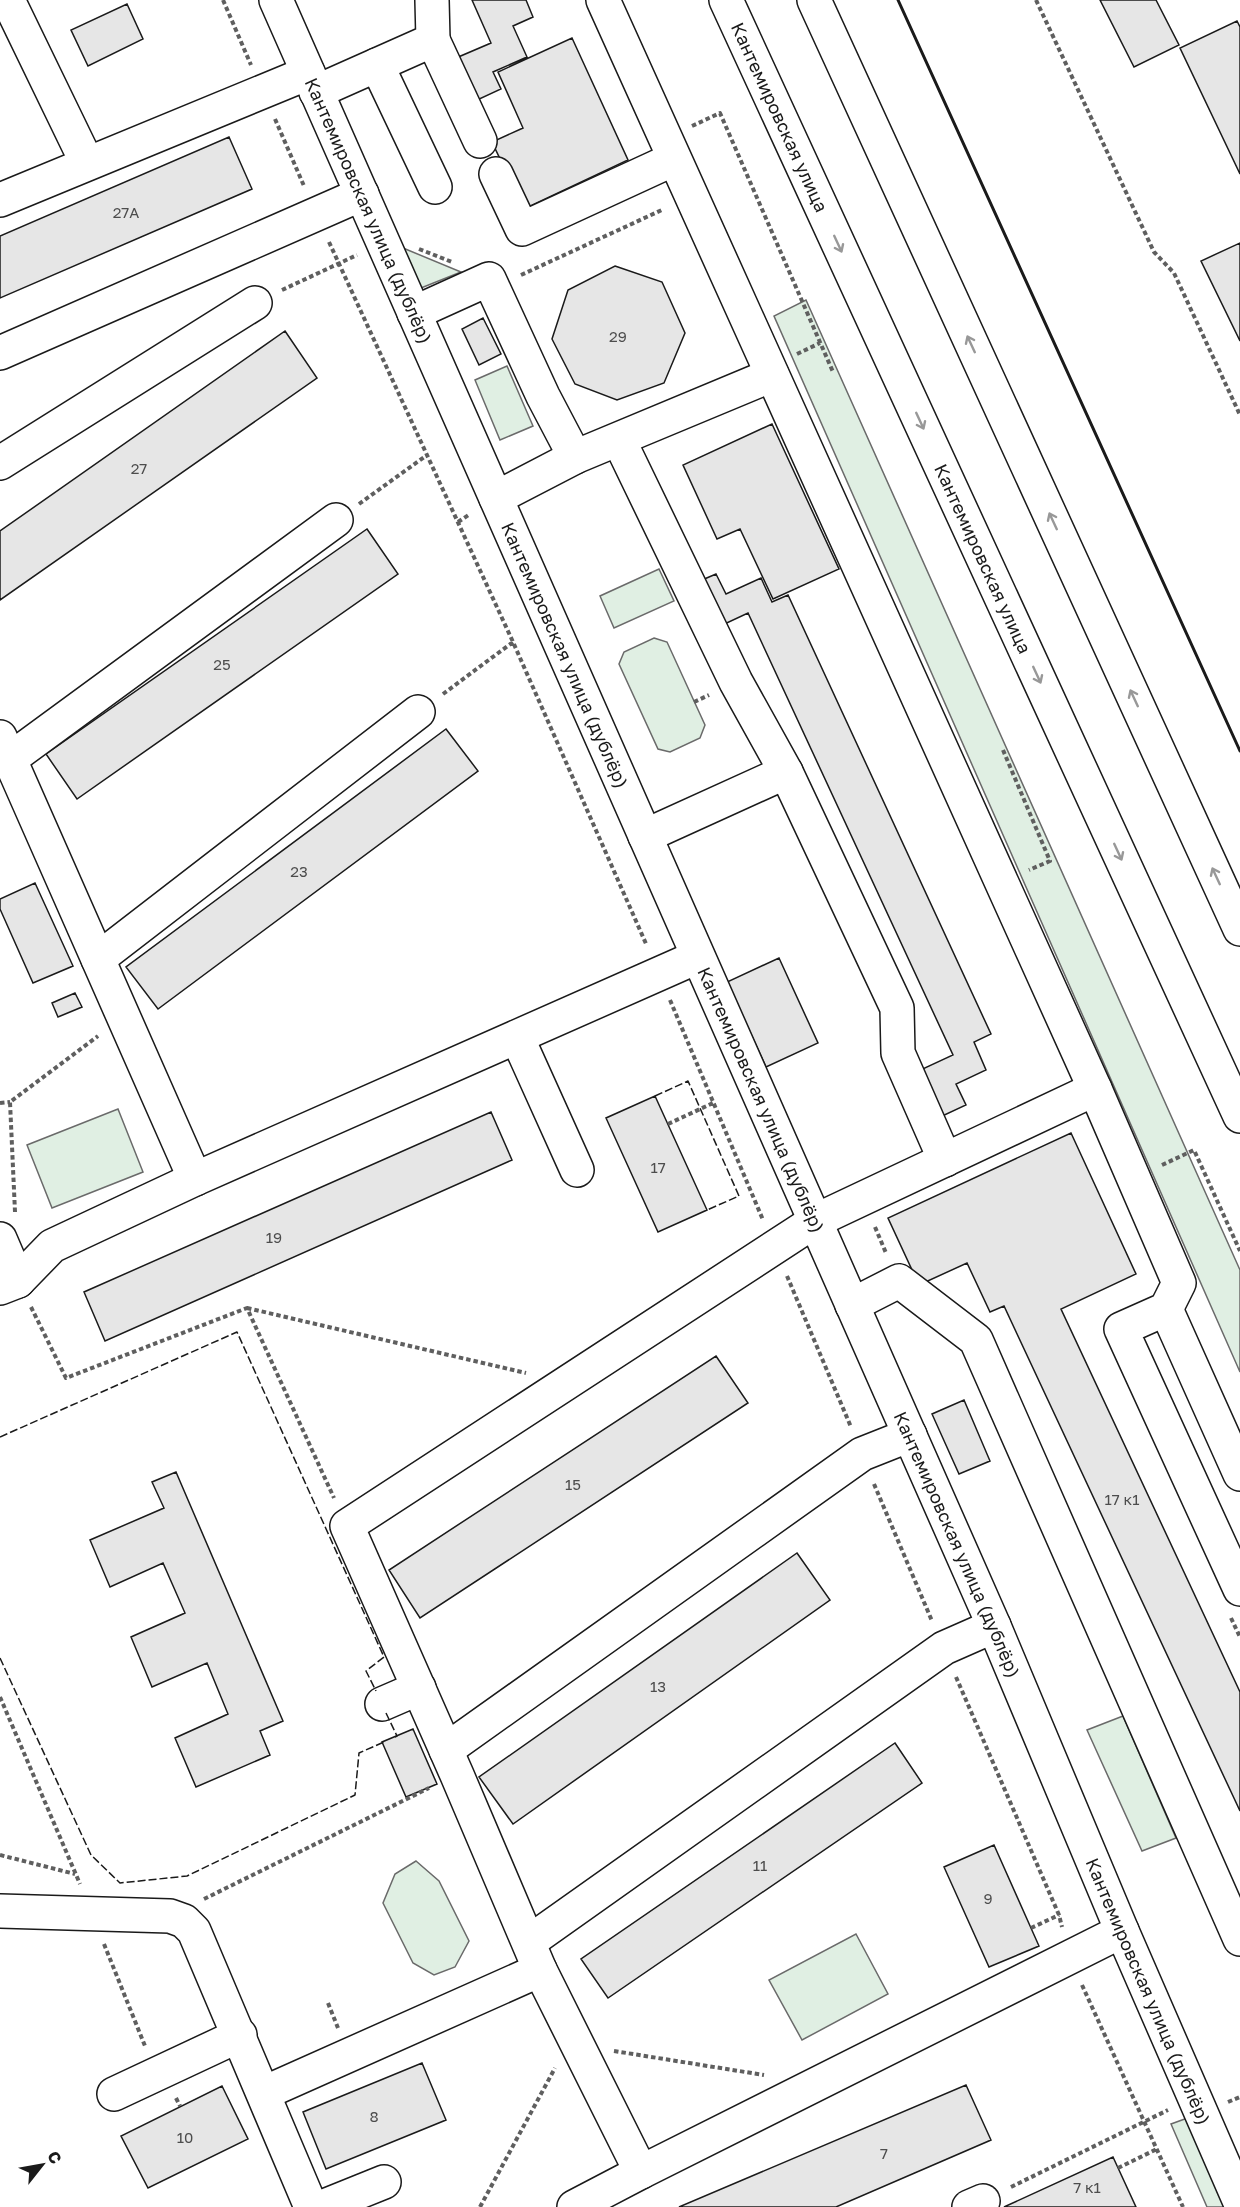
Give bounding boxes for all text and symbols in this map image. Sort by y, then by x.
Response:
street label: Кантемировская улица [727,19,833,215]
street label: Кантемировская улица (дублёр) [301,74,437,347]
house number: 27А [113,203,139,221]
one-way arrow [833,234,845,252]
house number: 29 [609,327,627,345]
one-way arrow [965,335,976,353]
one-way arrow [915,412,926,430]
house number: 27 [131,459,147,477]
street label: Кантемировская улица [930,460,1036,657]
one-way arrow [1046,513,1058,531]
street label: Кантемировская улица (дублёр) [497,519,633,791]
house number: 25 [213,655,231,673]
one-way arrow [1031,665,1043,683]
one-way arrow [1128,690,1140,708]
one-way arrow [1113,842,1125,860]
house number: 23 [290,862,308,880]
one-way arrow [1209,867,1221,885]
street label: Кантемировская улица (дублёр) [693,963,830,1236]
house number: 17 [650,1158,666,1176]
house number: 19 [266,1228,282,1246]
street label: Кантемировская улица (дублёр) [890,1408,1025,1681]
house number: 15 [565,1475,581,1493]
house number: 17 к1 [1105,1490,1139,1508]
house number: 13 [650,1677,666,1695]
street label: Кантемировская улица (дублёр) [1082,1855,1216,2128]
house number: 11 [753,1856,767,1874]
house number: 9 [983,1889,993,1907]
house number: 8 [369,2107,379,2125]
house number: 10 [177,2128,193,2146]
north arrow [12,2135,72,2195]
house number: 7 [880,2144,888,2162]
text: С [43,2147,66,2167]
house number: 7 к1 [1073,2178,1101,2196]

